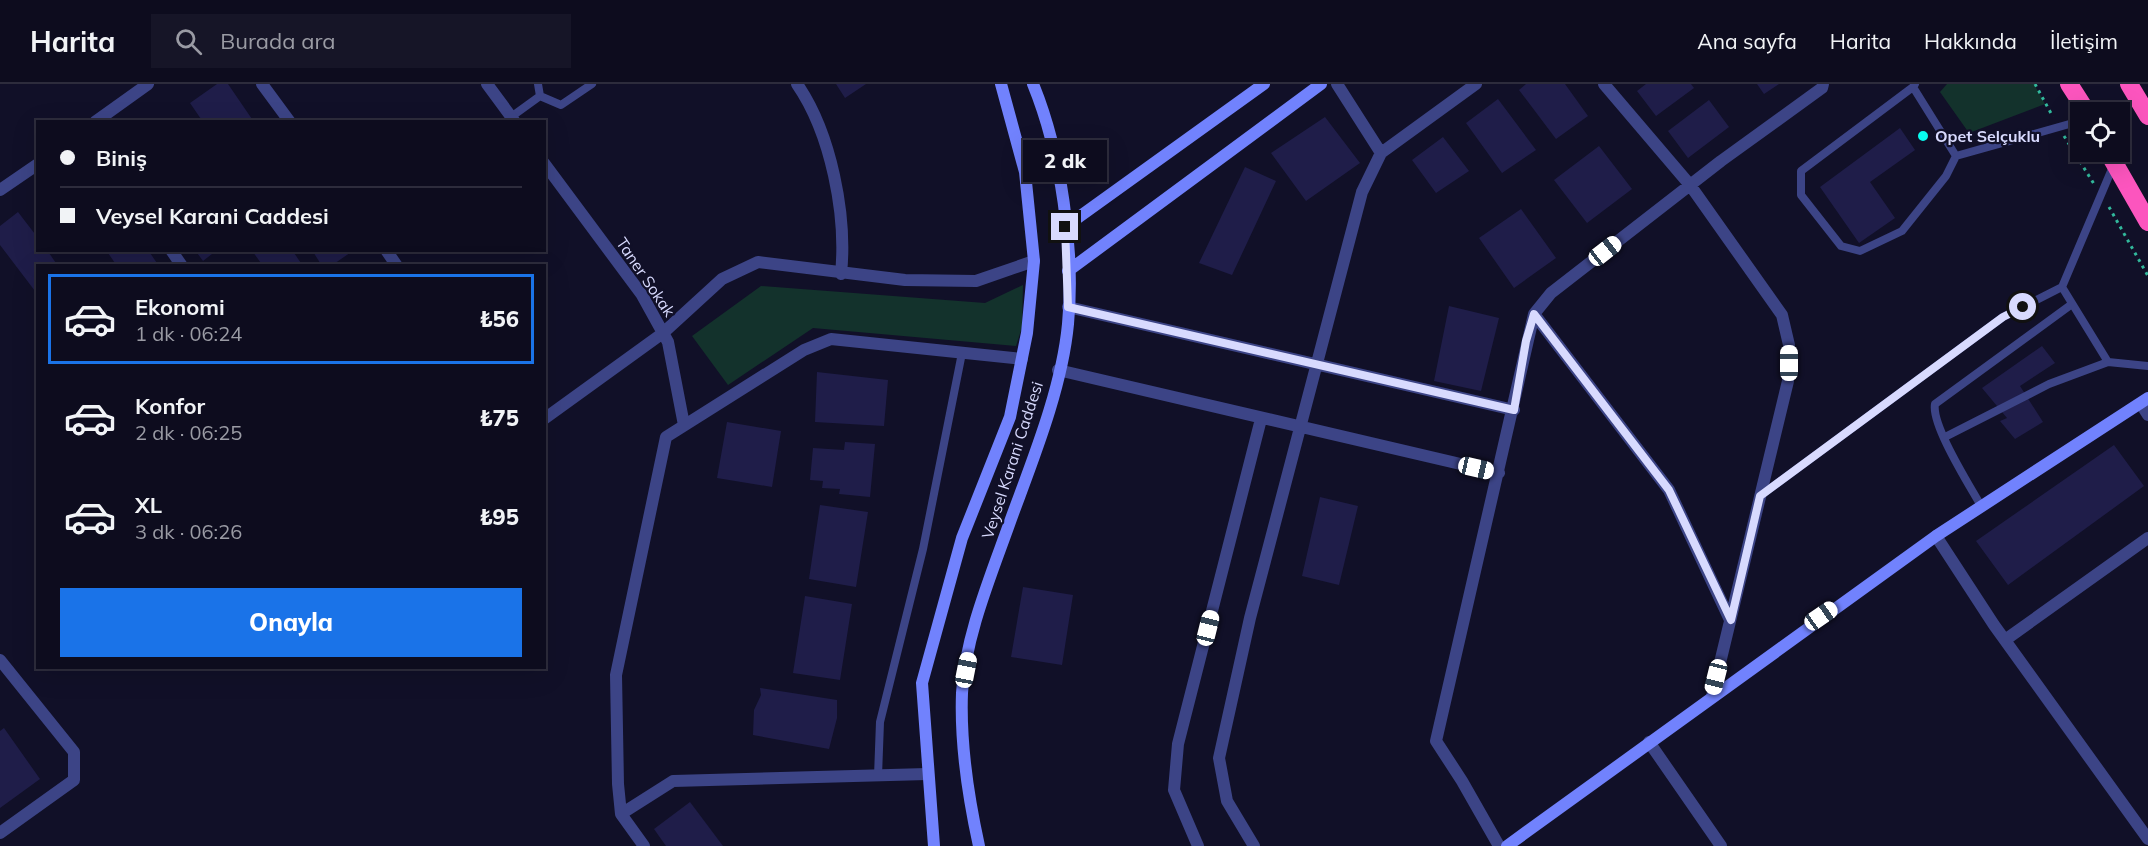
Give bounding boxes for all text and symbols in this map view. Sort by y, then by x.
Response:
search box [151,14,571,68]
text: Harita [30,24,115,59]
icon: search [172,25,205,58]
text: Burada ara [220,27,335,55]
text: Ana sayfa [1697,28,1797,54]
text: Harita [1830,28,1891,54]
text: Hakkında [1924,28,2017,54]
text: İletişim [2050,28,2118,54]
map controls [2070,102,2130,162]
button: locate [2070,102,2130,162]
place label: Opet Selçuklu [1935,126,2040,146]
marker: Opet Selçuklu [1916,129,1930,143]
callout: 2 dk [1023,140,1107,182]
text: Biniş [96,144,147,172]
text: 2 dk [1044,148,1086,173]
text: Veysel Karani Caddesi [96,202,329,230]
route end [1051,213,1078,240]
car [1585,233,1625,269]
street label: Taner Sokak [612,234,680,321]
icon: car [63,292,117,346]
text: Ekonomi [135,293,225,321]
route start [2009,293,2036,320]
text: ₺56 [479,305,519,333]
text: 1 dk · 06:24 [135,321,242,346]
car [1780,345,1798,381]
street label: Veysel Karani Caddesi [977,379,1047,541]
icon: car [63,391,117,445]
text: Konfor [135,392,205,420]
text: ₺75 [479,404,519,432]
text: 2 dk · 06:25 [135,420,242,445]
car [1456,455,1496,481]
icon: car [63,490,117,544]
text: XL [135,491,162,519]
text: ₺95 [479,503,519,531]
text: 3 dk · 06:26 [135,519,242,544]
button: Onayla [60,588,522,657]
car [1801,598,1841,634]
car [1195,608,1221,648]
car [954,651,978,689]
car [1703,657,1729,697]

